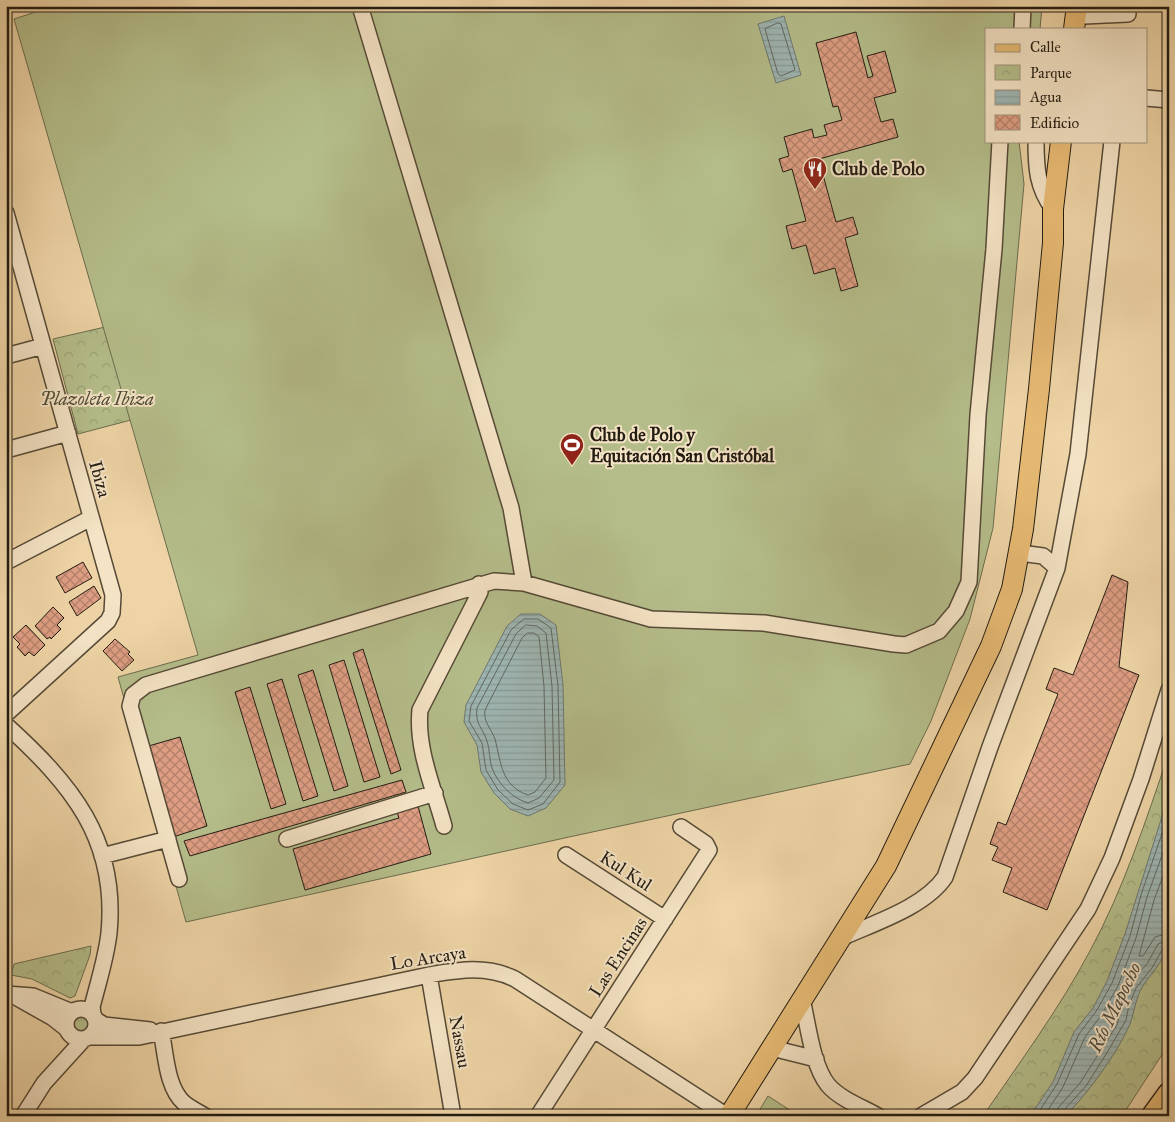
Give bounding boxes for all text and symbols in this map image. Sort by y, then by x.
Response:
legend [985,28,1148,142]
text: Calle [1030,38,1061,56]
text: Parque [1030,64,1072,83]
text: Agua [1029,88,1062,106]
text: Edificio [1030,114,1079,132]
restaurant icon: Club de Polo [802,156,828,190]
place label: Club de Polo [832,158,925,180]
park label: Plazoleta Ibiza [40,388,154,410]
place label: Club de Polo y Equitación San Cristóbal [590,424,775,468]
sports icon: Club de Polo y Equitación San Cristóbal [559,432,585,466]
street label: Ibiza [84,458,116,500]
street label: Kul Kul [596,846,656,896]
street label: Las Encinas [584,913,652,1001]
street label: Lo Arcaya [389,941,468,975]
water label: Río Mapocho [1083,959,1147,1057]
street label: Nassau [445,1014,475,1070]

